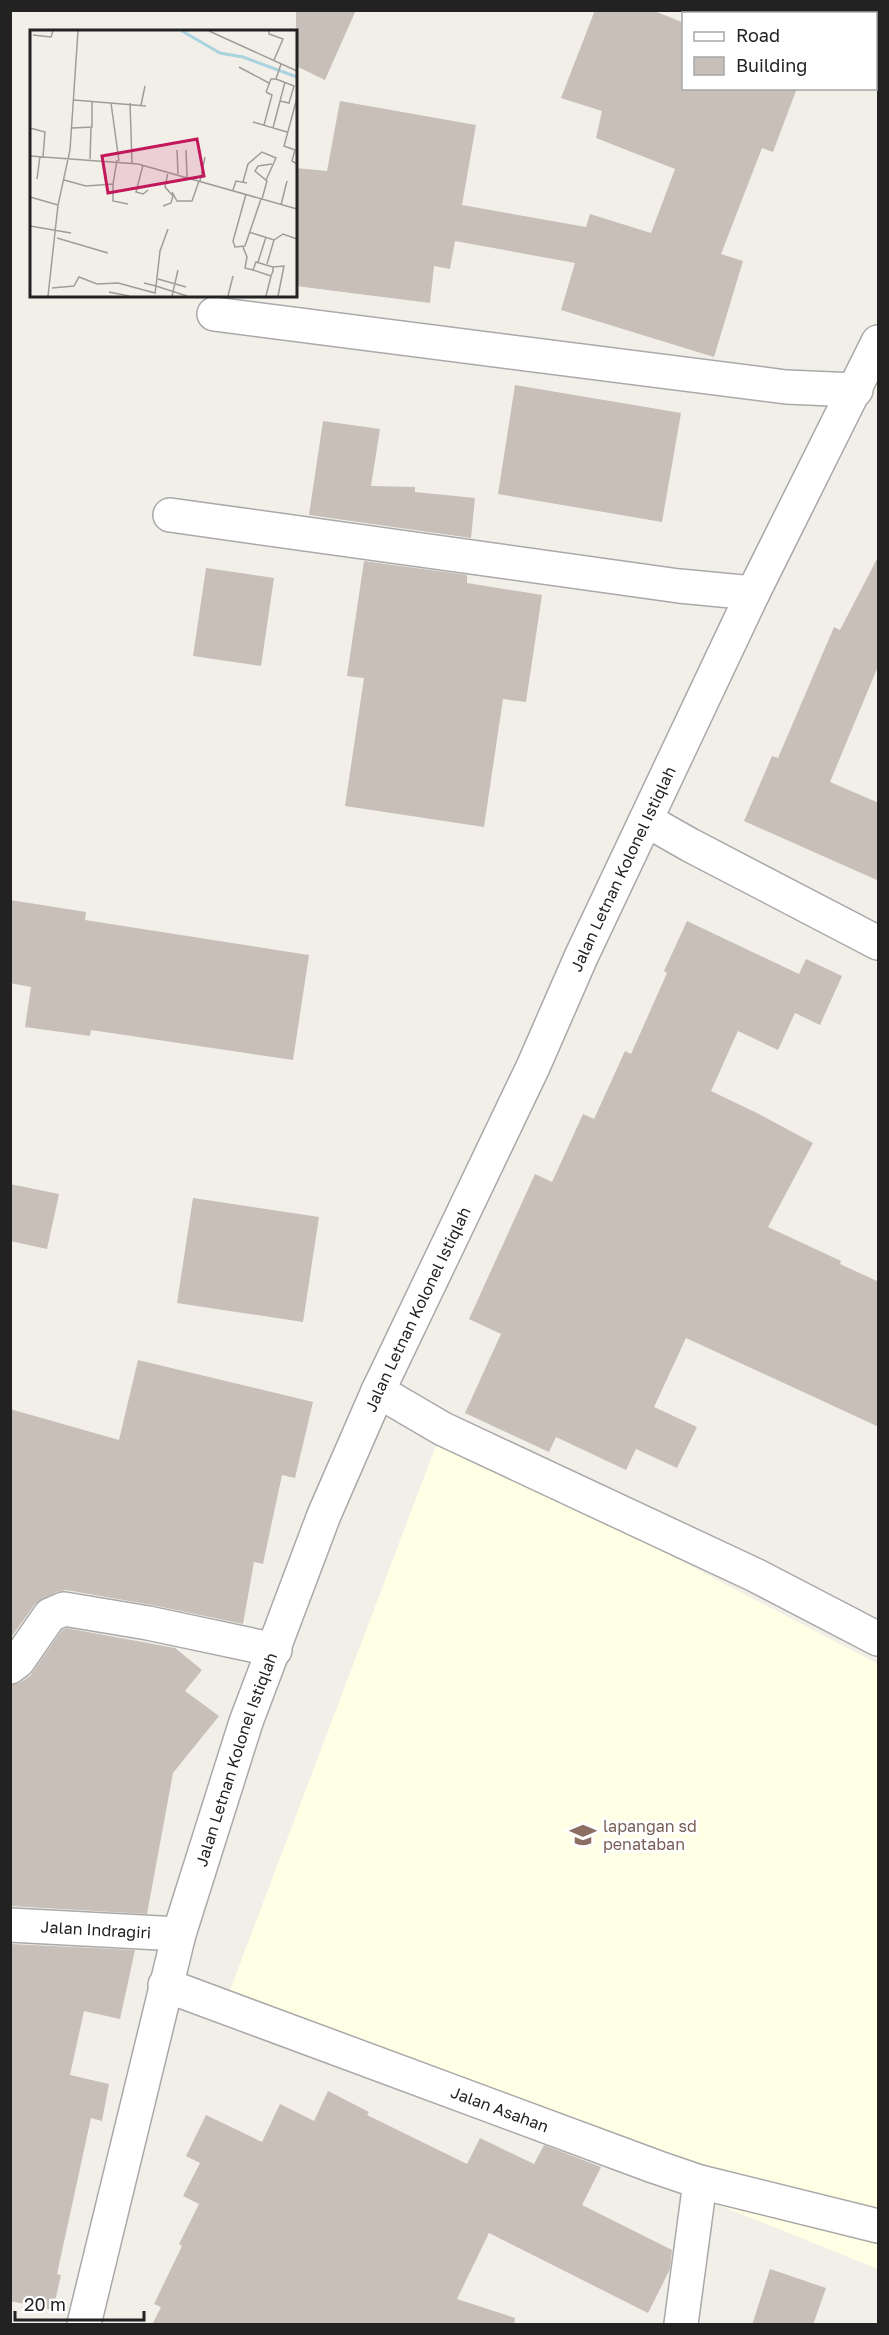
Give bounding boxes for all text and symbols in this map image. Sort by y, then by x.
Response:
legend [682,12,877,90]
text: Road [736,24,780,46]
inset map [30,30,297,297]
text: Building [736,54,807,76]
street label: Jalan Letnan Kolonel Istiqlah [566,763,680,974]
street label: Jalan Letnan Kolonel Istiqlah [360,1203,475,1415]
street label: Jalan Letnan Kolonel Istiqlah [191,1650,281,1869]
place label: lapangan sd penataban [603,1816,697,1854]
school or university icon: lapangan sd penataban [568,1820,598,1850]
street label: Jalan Indragiri [40,1917,152,1942]
street label: Jalan Asahan [448,2082,551,2136]
scale bar [15,2284,144,2322]
text: 20 m [24,2293,66,2315]

